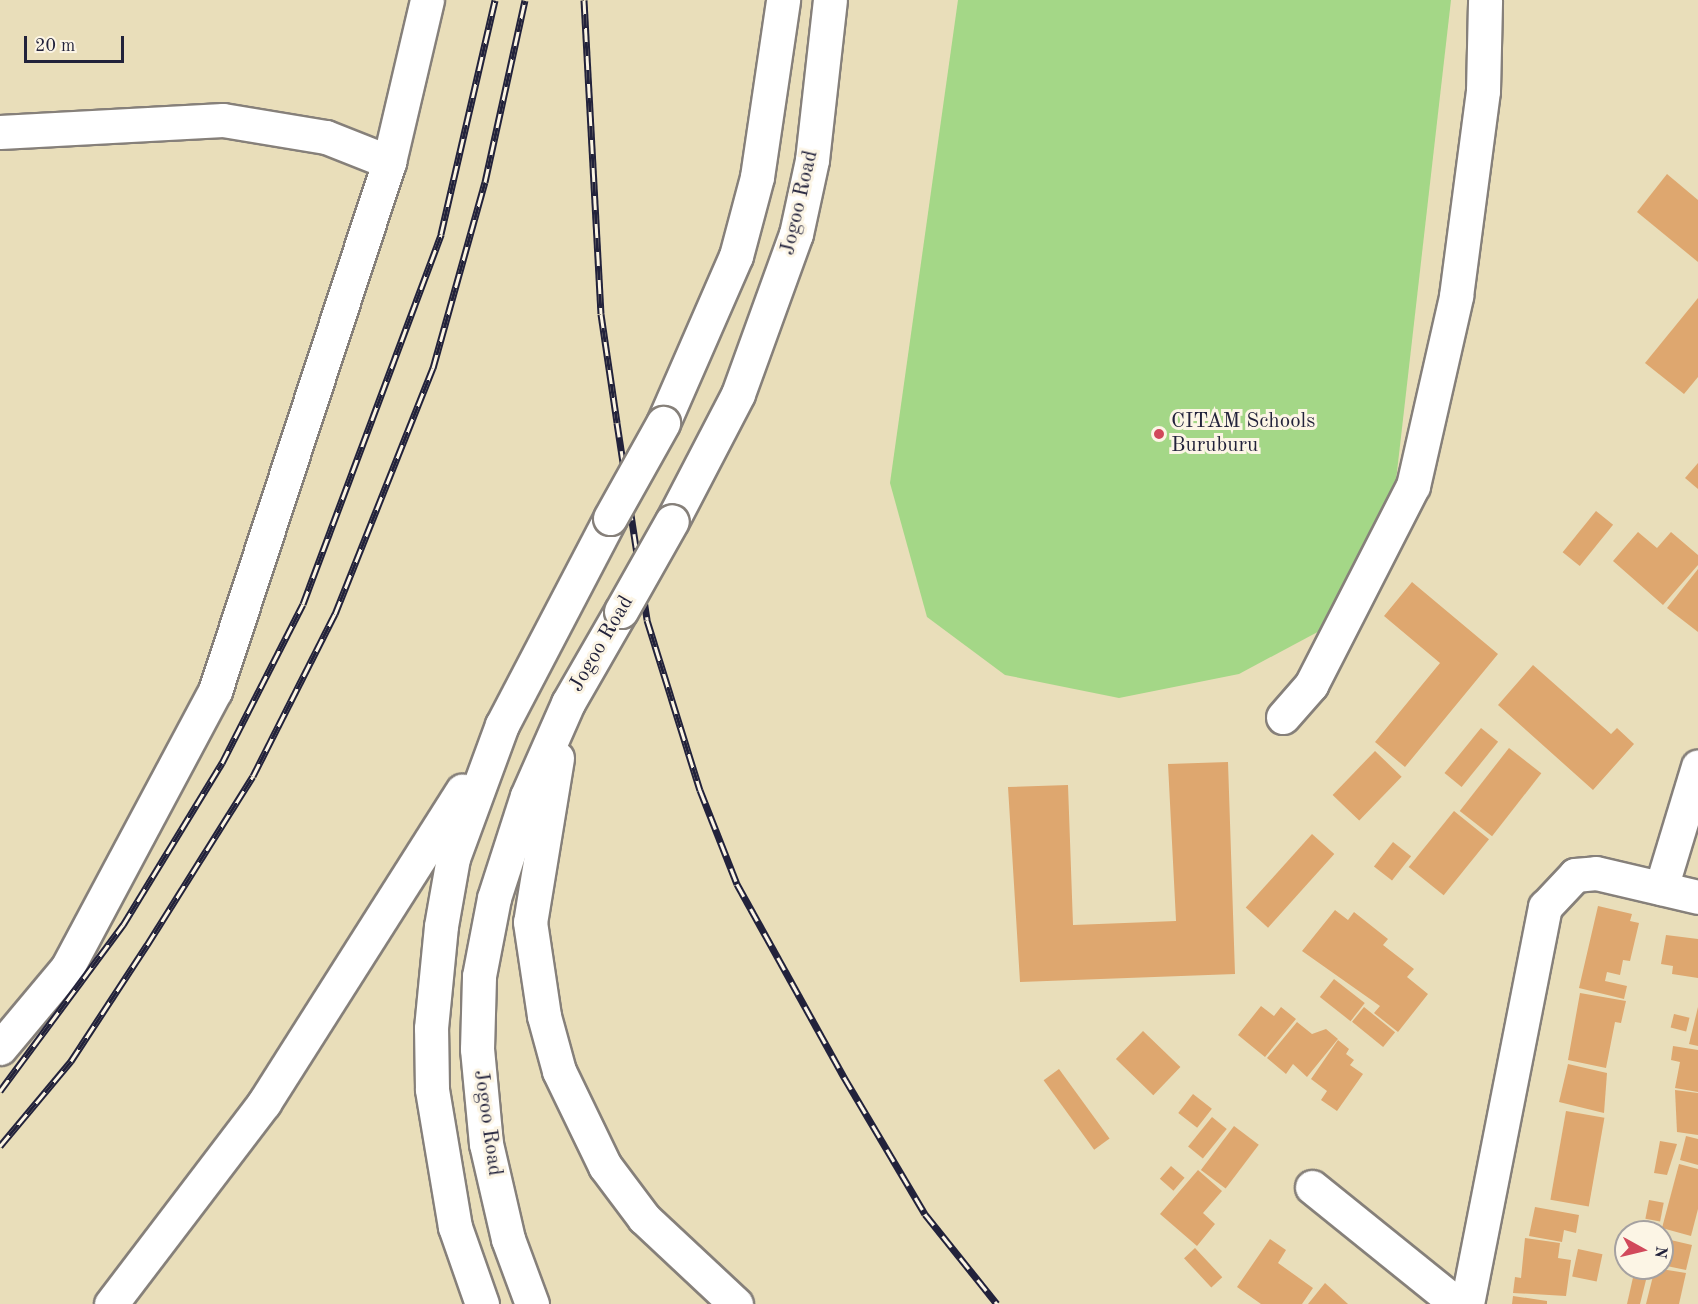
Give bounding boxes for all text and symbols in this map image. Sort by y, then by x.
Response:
scale bar [27,24,128,62]
text: 20 m [35,37,75,55]
street label: Jogoo Road [776,148,824,258]
place label: CITAM Schools Buruburu [1171,409,1315,459]
marker: CITAM Schools Buruburu [1152,427,1166,441]
street label: Jogoo Road [564,592,640,696]
street label: Jogoo Road [467,1068,507,1178]
north arrow [1614,1220,1674,1280]
text: N [1651,1245,1669,1259]

